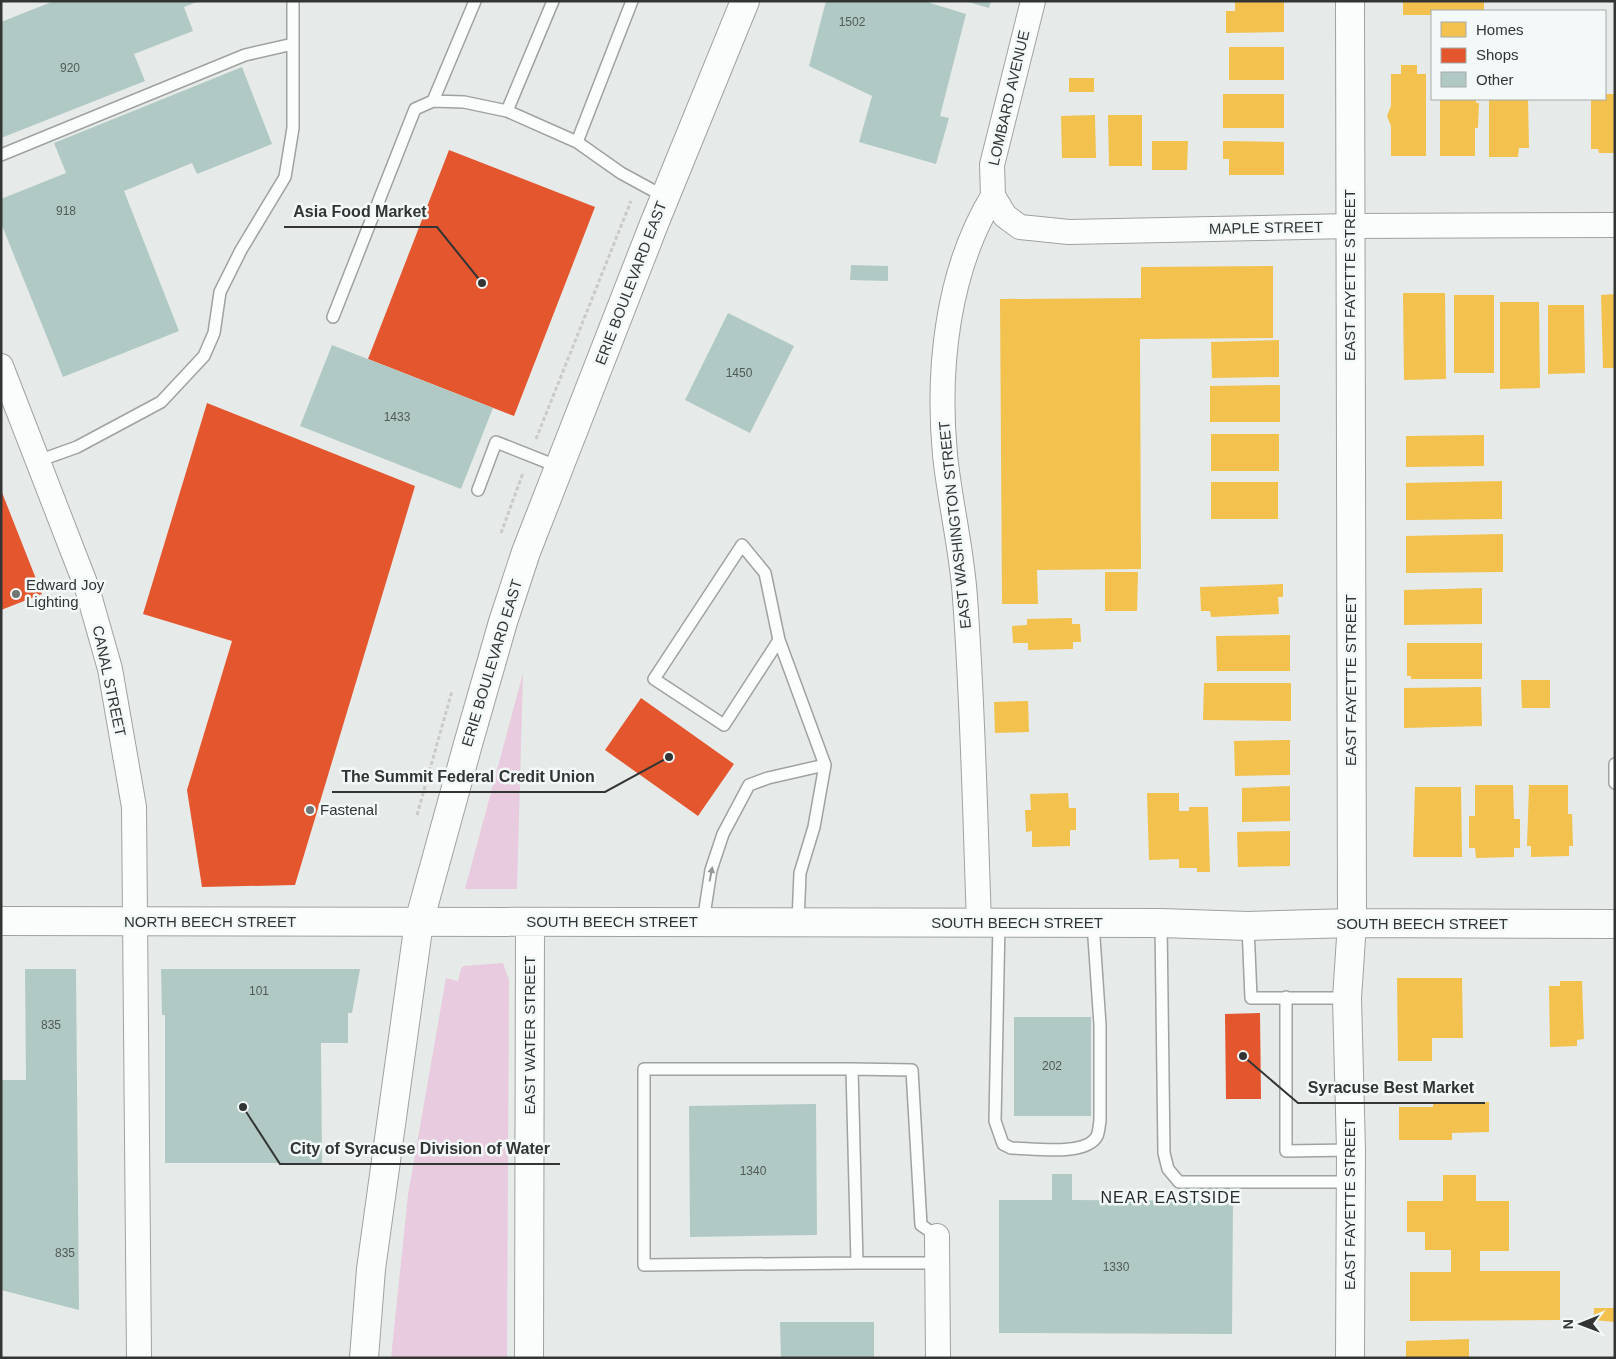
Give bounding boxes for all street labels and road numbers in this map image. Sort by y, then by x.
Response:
street label: LOMBARD AVENUE [985,29,1032,167]
street label: EAST FAYETTE STREET [1341,189,1358,361]
street label: ERIE BOULEVARD EAST [591,199,670,367]
street label: MAPLE STREET [1209,218,1323,237]
street label: EAST WASHINGTON STREET [935,420,974,630]
street label: ERIE BOULEVARD EAST [458,577,525,749]
street label: EAST FAYETTE STREET [1342,594,1359,766]
street label: CANAL STREET [89,624,130,738]
street label: NORTH BEECH STREET [124,913,296,930]
street label: SOUTH BEECH STREET [526,913,698,930]
street label: SOUTH BEECH STREET [931,914,1103,931]
street label: SOUTH BEECH STREET [1336,915,1508,932]
street label: EAST WATER STREET [521,956,538,1114]
street label: EAST FAYETTE STREET [1341,1118,1358,1290]

